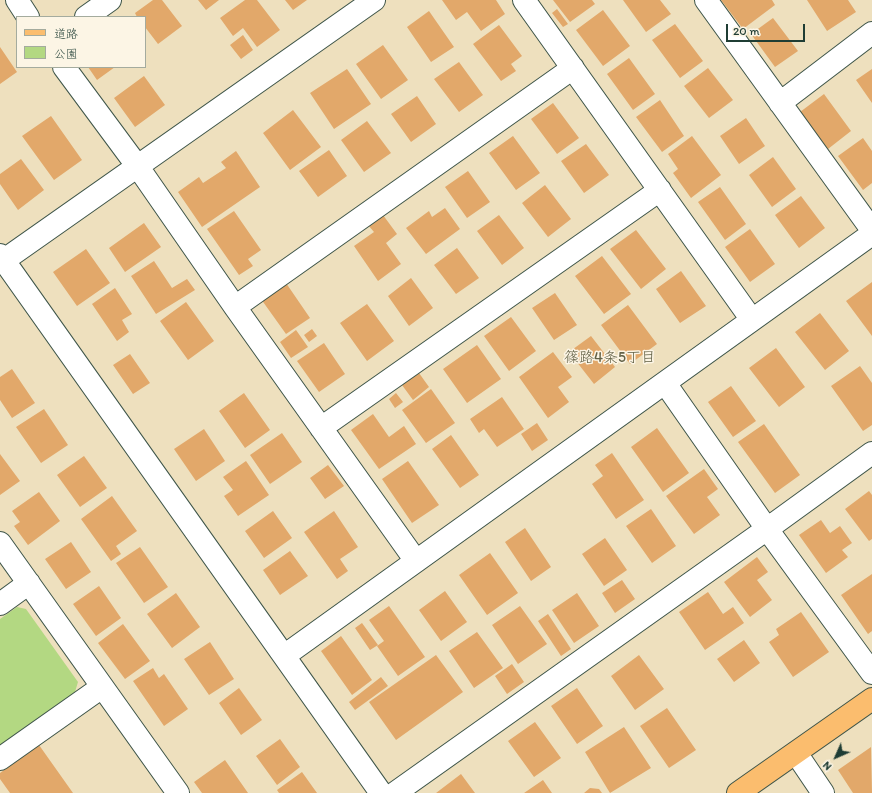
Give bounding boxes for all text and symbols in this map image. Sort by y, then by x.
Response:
legend [16,16,146,68]
scale bar [728,16,807,42]
text: 20 m [733,24,760,38]
text: 道路 [54,27,78,41]
text: 公園 [54,47,78,61]
district label: 篠路4条5丁目 [564,349,656,367]
north arrow [816,737,856,777]
text: N [820,759,834,773]

